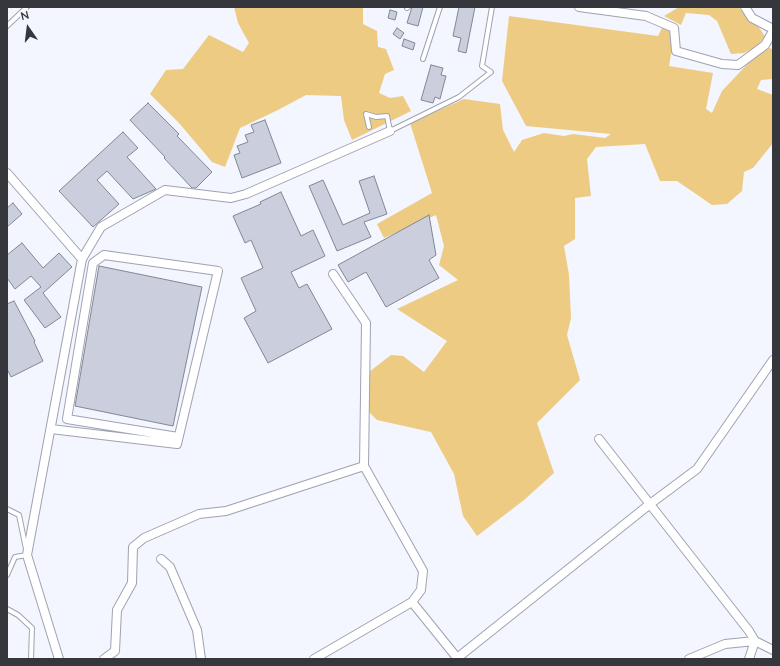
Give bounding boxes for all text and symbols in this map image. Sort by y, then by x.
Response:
north arrow [8,8,48,48]
text: N [19,8,31,24]

